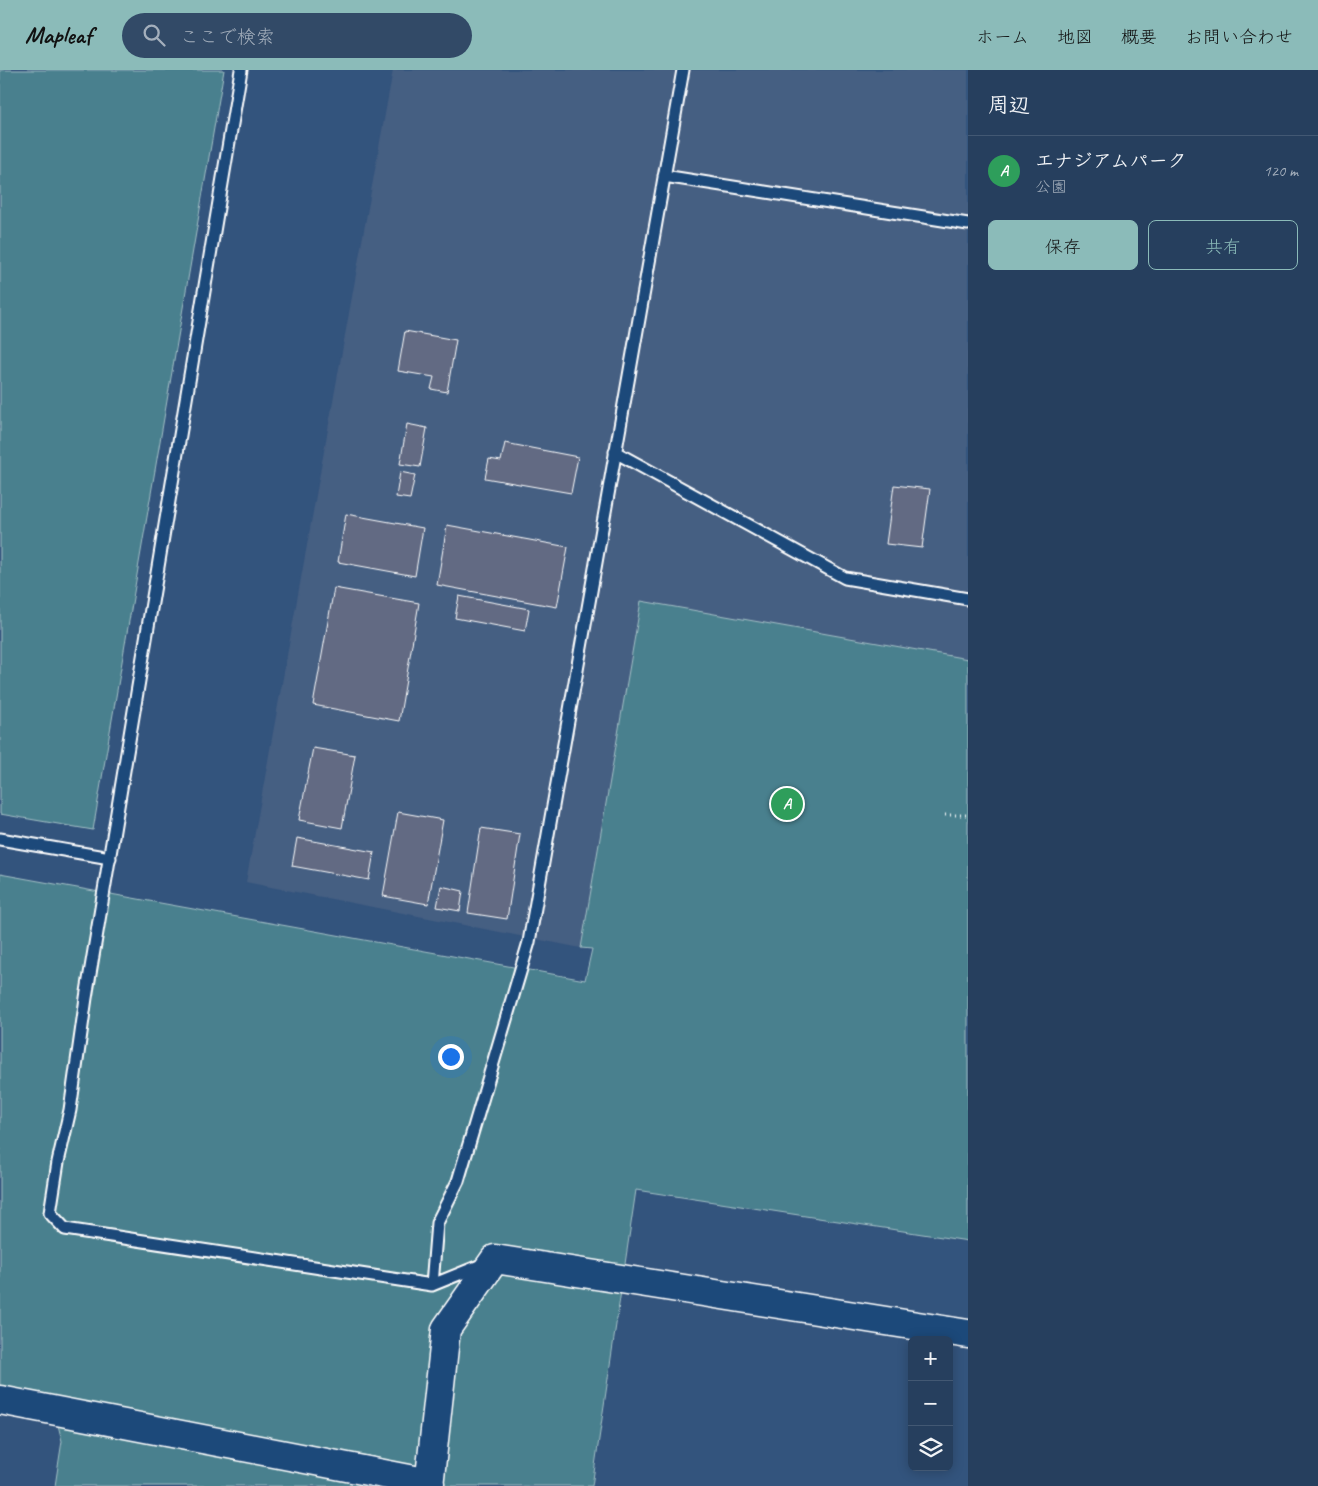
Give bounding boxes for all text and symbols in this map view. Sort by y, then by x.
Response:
search box [122,13,472,58]
text: Mapleaf [25,20,92,50]
icon: search [140,21,168,49]
text: ここで検索 [180,25,275,49]
text: ホーム [976,26,1029,48]
text: 地図 [1057,26,1093,48]
text: 概要 [1121,26,1157,48]
text: お問い合わせ [1185,26,1293,48]
text: 周辺 [988,92,1030,118]
text: エナジアムパーク [1035,149,1187,173]
text: A [1000,161,1008,181]
text: 120 m [1264,161,1298,181]
text: 公園 [1035,177,1067,197]
button: 保存 [988,220,1138,270]
button: 共有 [1148,220,1298,270]
pin: A [771,785,803,823]
your location [438,1044,464,1070]
map controls [908,1336,953,1471]
button: + [908,1336,953,1381]
button: − [908,1381,953,1426]
button: layers [908,1426,953,1471]

